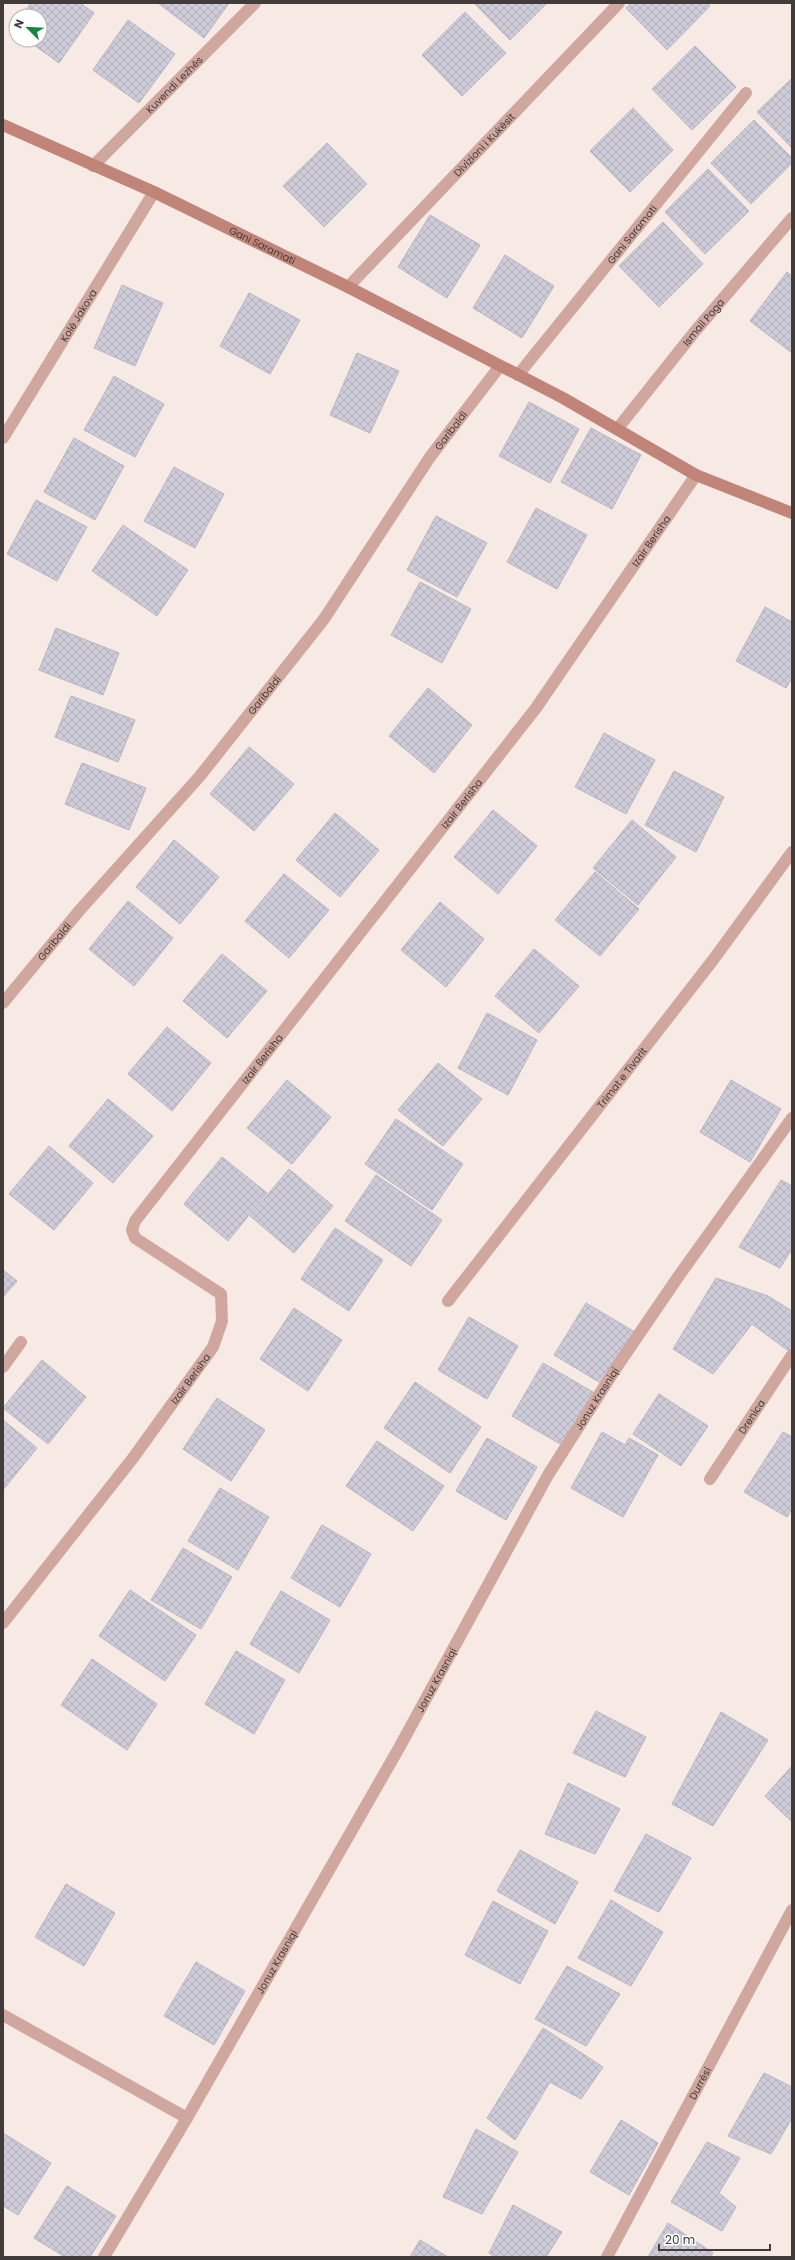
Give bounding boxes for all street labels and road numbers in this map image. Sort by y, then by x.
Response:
street label: Kuvendi Lezhës [142,53,206,117]
street label: Divizioni i Kukësit [450,109,519,180]
street label: Gani Saramati [604,202,661,267]
street label: Gani Saramati [226,223,298,268]
street label: Kolë Jakova [57,286,101,345]
street label: Ismail Poga [679,295,728,349]
street label: Garibaldi [431,408,471,453]
street label: Izair Berisha [628,512,674,570]
street label: Garibaldi [244,672,285,718]
street label: Izair Berisha [437,776,486,832]
street label: Garibaldi [34,919,75,964]
street label: Izair Berisha [238,1031,286,1087]
street label: Trimat e Tivarit [593,1044,651,1112]
street label: Izair Berisha [167,1350,214,1407]
street label: Jonuz Krasniqi [572,1365,623,1433]
street label: Drenica [735,1396,769,1437]
street label: Jonuz Krasniqi [413,1645,460,1715]
street label: Jonuz Krasniqi [253,1927,301,1997]
street label: Durrësi [685,2064,715,2102]

